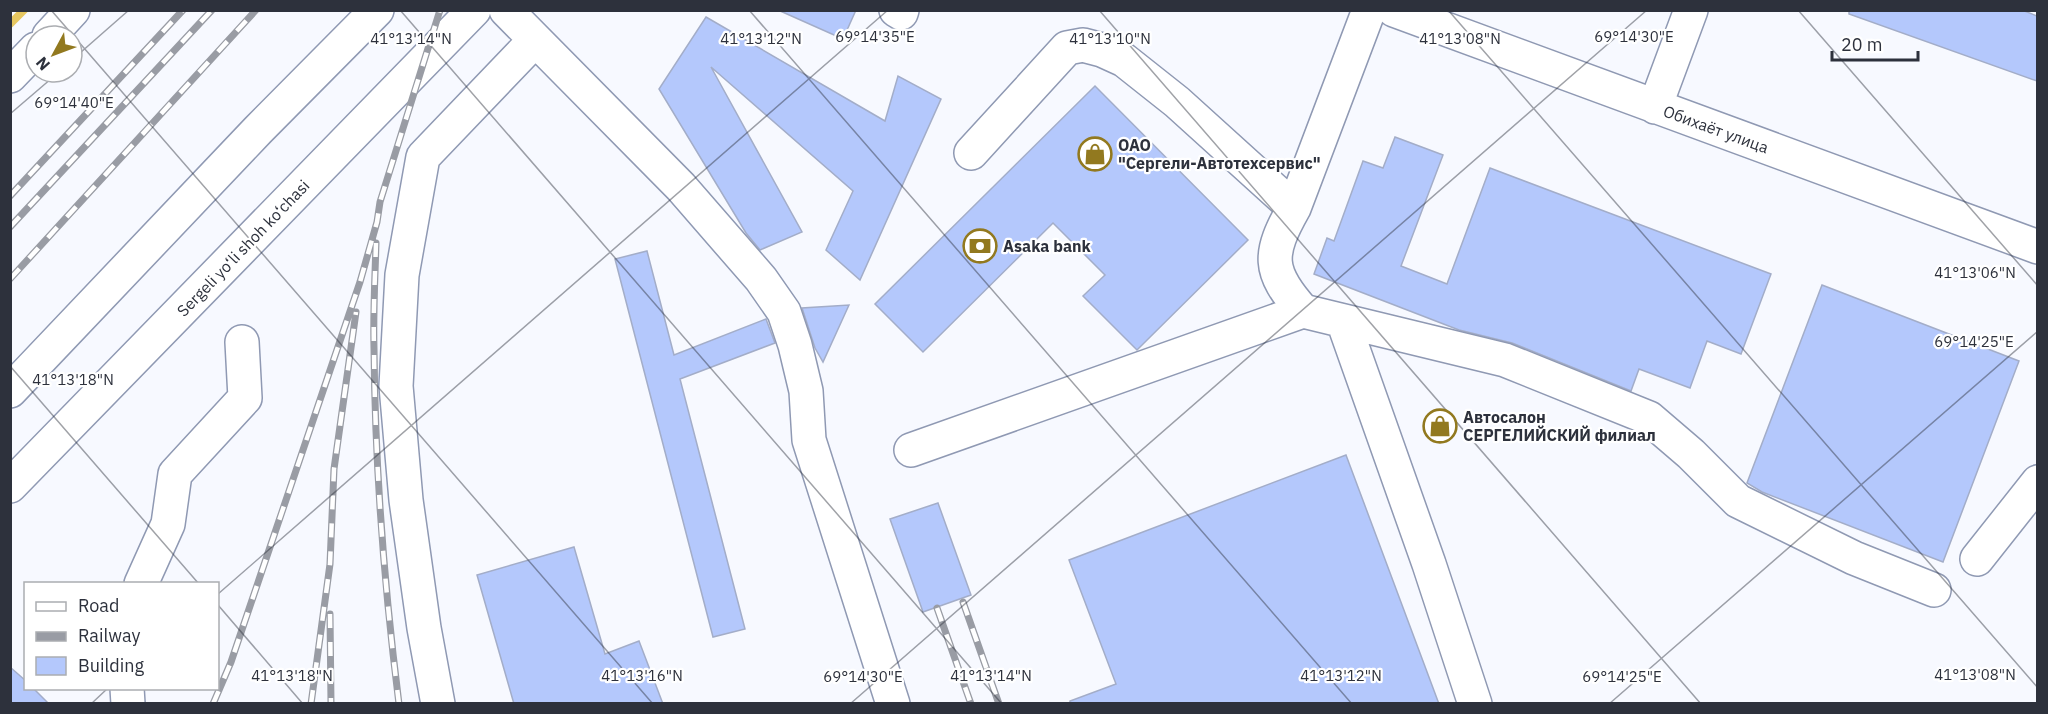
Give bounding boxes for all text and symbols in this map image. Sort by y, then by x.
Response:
north arrow [24,24,84,84]
scale bar [1832,24,1918,62]
text: 69°14'35"E [835,27,915,46]
text: 69°14'30"E [1594,27,1674,46]
text: 41°13'14"N [370,29,452,48]
text: 41°13'12"N [720,29,802,48]
text: 41°13'10"N [1069,29,1151,48]
text: 41°13'08"N [1419,29,1501,48]
text: 20 m [1841,33,1883,56]
text: N [31,53,54,75]
text: 69°14'40"E [34,93,114,112]
street label: Обихаёт улица [1661,101,1772,157]
place label: ОАО "Сергели-Автотехсервис" [1118,135,1321,173]
shop icon: ОАО "Сергели-Автотехсервис" [1077,136,1113,172]
street label: Sergeli yo‘li shoh ko‘chasi [173,176,313,320]
bank icon: Asaka bank [962,228,998,264]
place label: Asaka bank [1003,236,1092,256]
text: 41°13'06"N [1934,263,2016,282]
text: 69°14'25"E [1934,332,2014,351]
text: 41°13'18"N [32,370,114,389]
place label: Автосалон СЕРГЕЛИЙСКИЙ филиал [1463,407,1656,445]
shop icon: Автосалон СЕРГЕЛИЙСКИЙ филиал [1422,408,1458,444]
legend [24,582,219,690]
text: Road [78,594,119,617]
text: Railway [78,624,140,647]
text: Building [78,654,145,677]
text: 41°13'08"N [1934,665,2016,684]
text: 41°13'18"N [251,666,333,685]
text: 41°13'16"N [601,666,683,685]
text: 41°13'14"N [950,666,1032,685]
text: 41°13'12"N [1300,666,1382,685]
text: 69°14'30"E [823,667,903,686]
text: 69°14'25"E [1582,667,1662,686]

